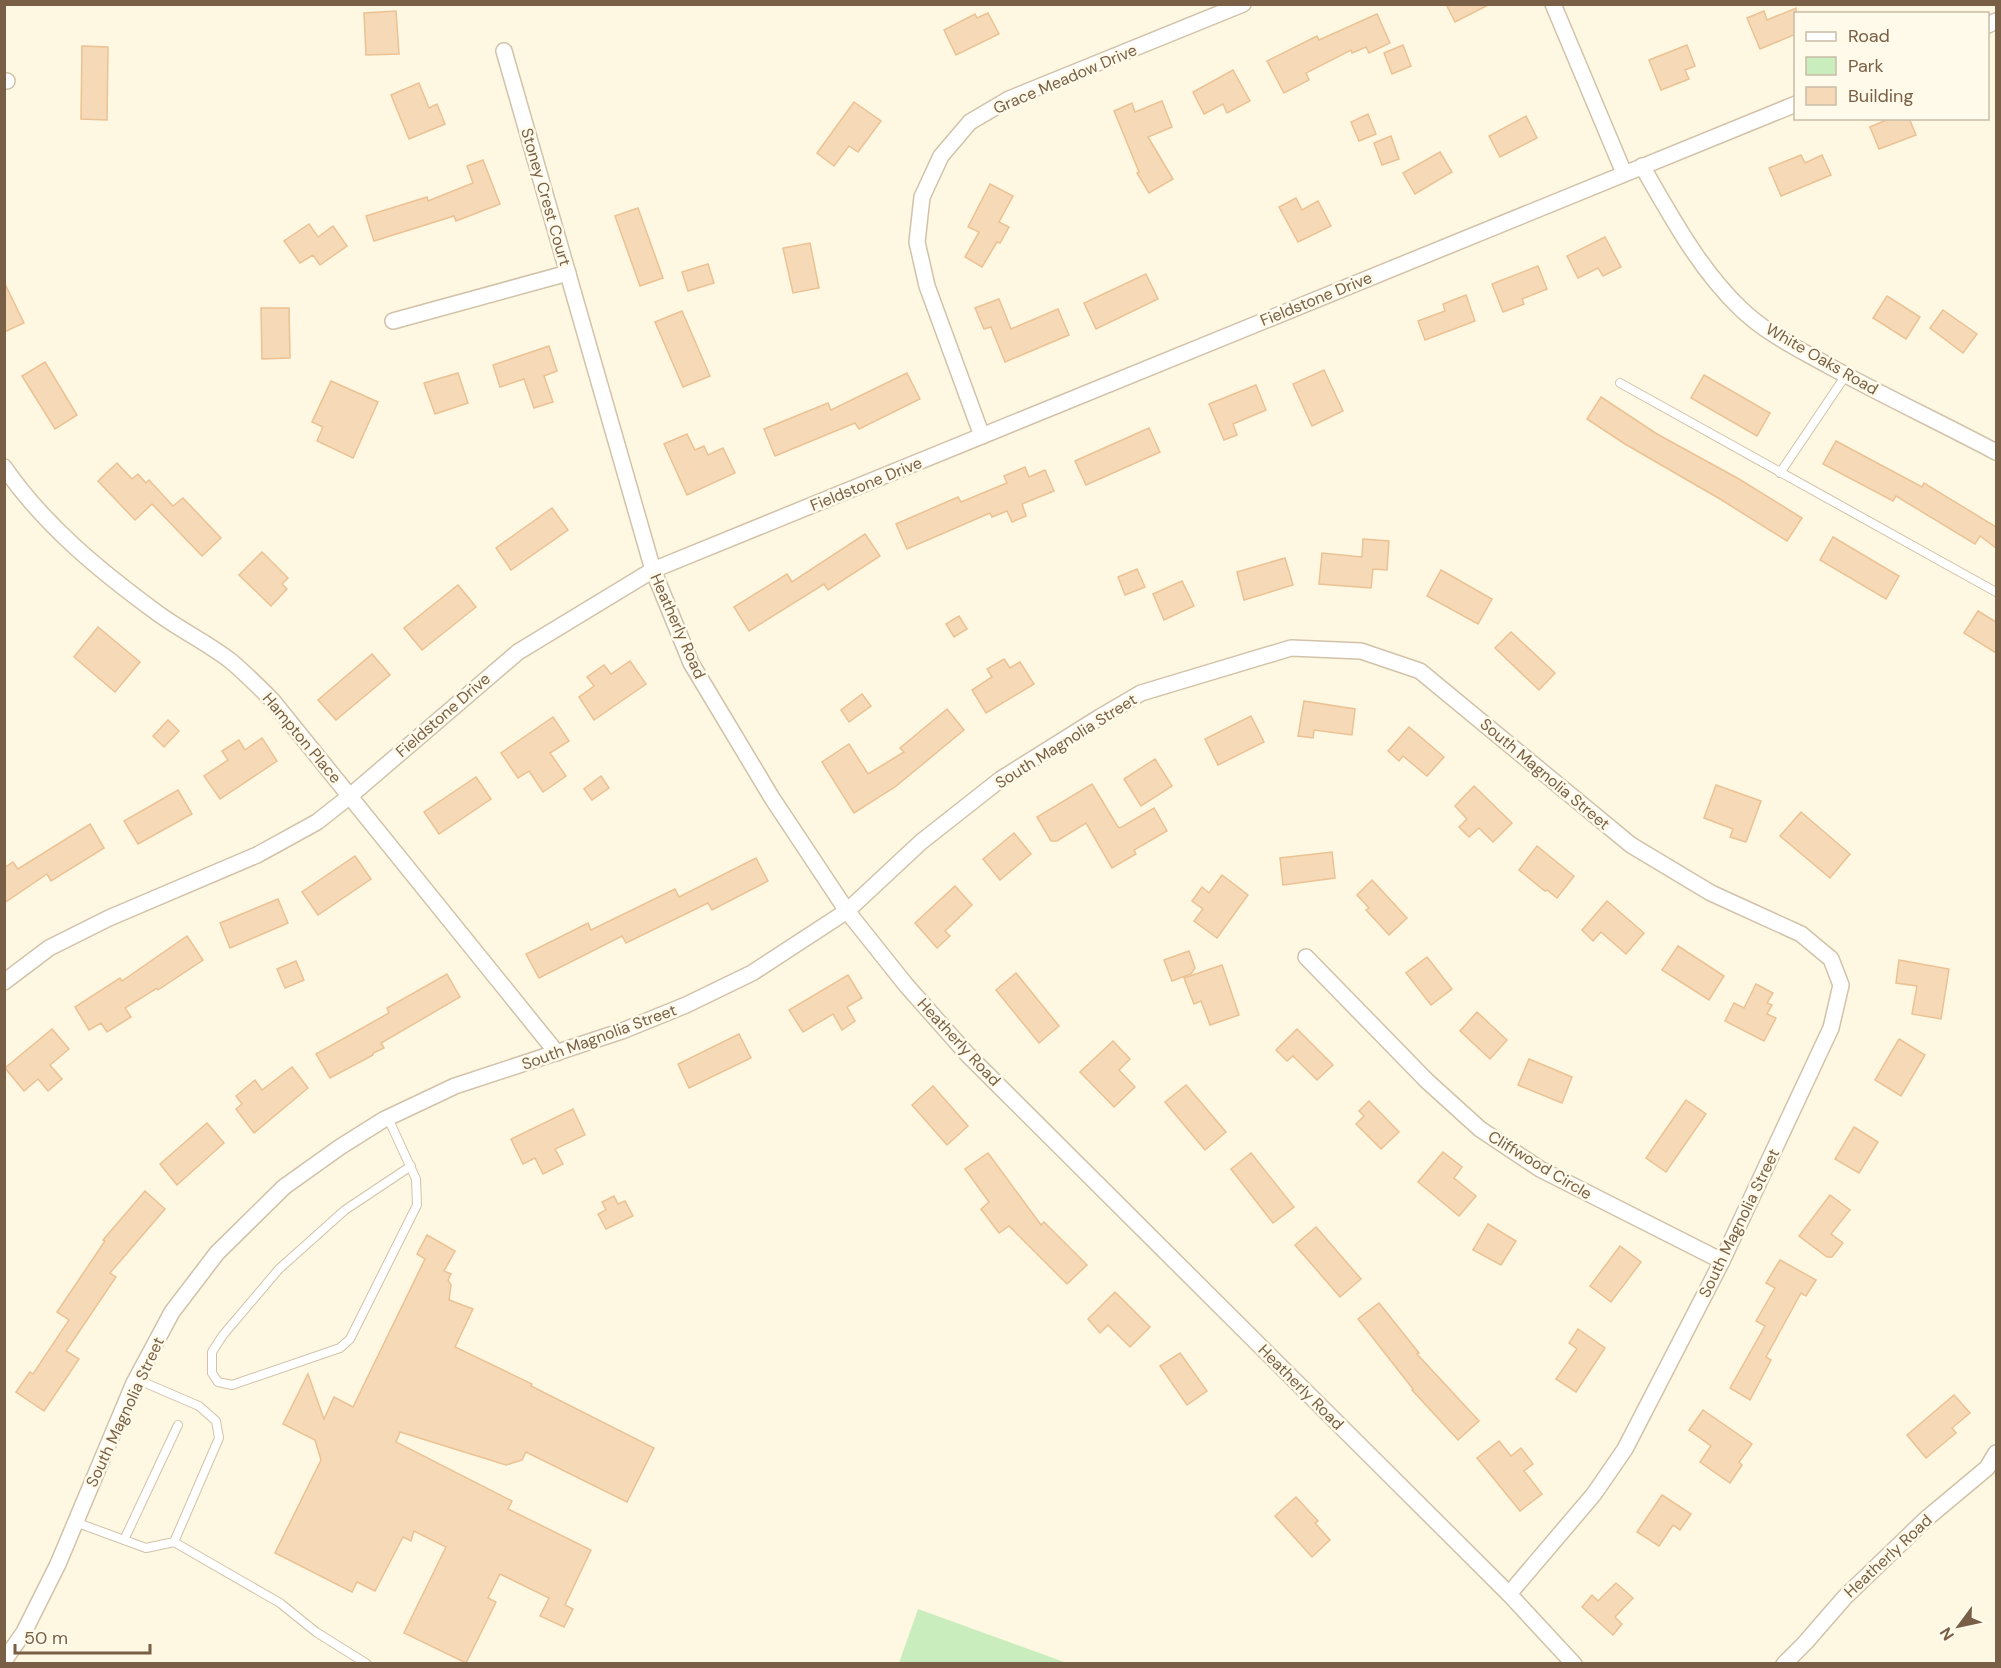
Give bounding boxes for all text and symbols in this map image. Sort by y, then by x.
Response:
legend [1794,12,1989,120]
text: Road [1848,24,1890,48]
street label: Grace Meadow Drive [990,39,1140,119]
text: Park [1848,54,1884,78]
text: Building [1848,84,1913,108]
street label: Stoney Crest Court [516,126,576,268]
street label: Fieldstone Drive [1257,267,1375,331]
street label: White Oaks Road [1762,318,1882,400]
street label: Fieldstone Drive [807,452,925,516]
street label: Heatherly Road [645,570,711,682]
street label: Fieldstone Drive [391,668,495,762]
street label: Hampton Place [258,688,346,788]
street label: South Magnolia Street [991,689,1141,793]
street label: South Magnolia Street [1476,714,1614,834]
street label: Heatherly Road [913,994,1005,1090]
street label: South Magnolia Street [519,999,679,1075]
street label: Cliffwood Circle [1484,1126,1596,1204]
street label: South Magnolia Street [1694,1145,1784,1301]
street label: South Magnolia Street [81,1334,169,1490]
street label: Heatherly Road [1254,1340,1348,1434]
street label: Heatherly Road [1840,1510,1936,1602]
north arrow [1929,1596,1989,1656]
scale bar [15,1617,150,1655]
text: N [1935,1623,1959,1645]
text: 50 m [24,1626,68,1650]

